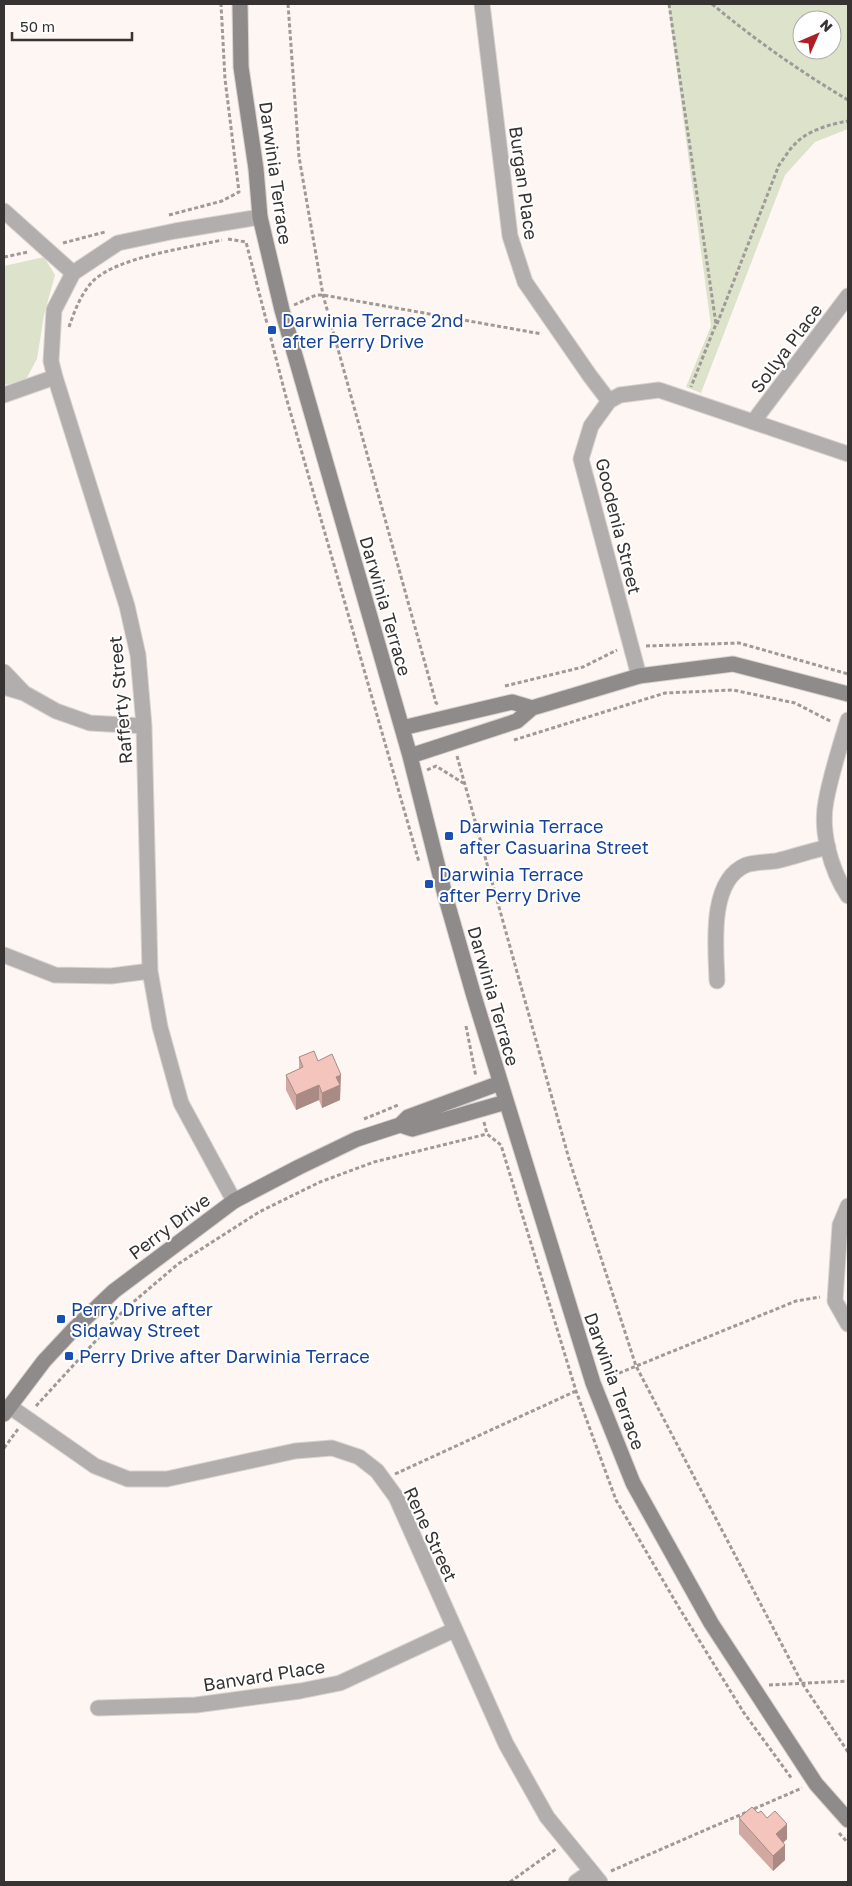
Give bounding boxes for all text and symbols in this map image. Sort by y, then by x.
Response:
scale bar [12,10,132,42]
north arrow [792,10,842,60]
text: N [817,16,836,35]
text: 50 m [20,17,55,35]
street label: Darwinia Terrace [255,100,297,246]
street label: Burgan Place [505,125,543,241]
street label: Sollya Place [745,299,827,397]
place label: Darwinia Terrace 2nd after Perry Drive [282,309,463,352]
marker: Darwinia Terrace 2nd after Perry Drive [266,324,278,336]
street label: Goodenia Street [591,456,647,596]
street label: Darwinia Terrace [356,534,416,678]
street label: Rafferty Street [103,635,137,765]
place label: Darwinia Terrace after Casuarina Street [459,815,649,858]
marker: Darwinia Terrace after Casuarina Street [443,830,455,842]
place label: Darwinia Terrace after Perry Drive [439,863,583,906]
marker: Darwinia Terrace after Perry Drive [423,878,435,890]
street label: Darwinia Terrace [464,924,524,1068]
street label: Perry Drive [124,1188,214,1264]
place label: Perry Drive after Sidaway Street [71,1298,213,1341]
street label: Darwinia Terrace [580,1309,650,1453]
marker: Perry Drive after Sidaway Street [55,1313,67,1325]
place label: Perry Drive after Darwinia Terrace [79,1345,370,1367]
marker: Perry Drive after Darwinia Terrace [63,1350,75,1362]
street label: Rene Street [400,1483,462,1585]
street label: Banvard Place [202,1655,326,1695]

